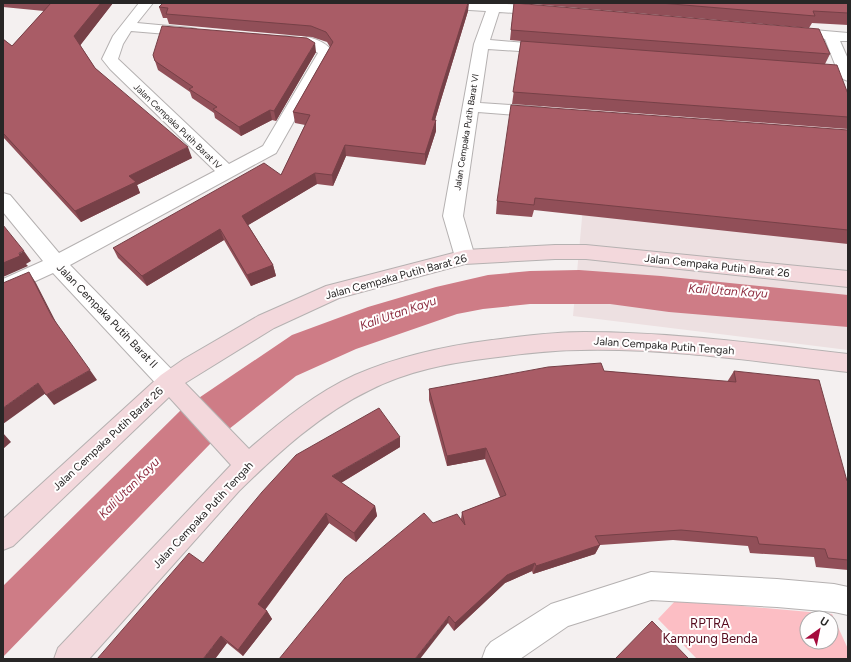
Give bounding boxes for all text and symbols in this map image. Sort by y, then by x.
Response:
street label: Jalan Cempaka Putih Barat VI [451,73,481,191]
street label: Jalan Cempaka Putih Barat IV [132,81,225,171]
street label: Jalan Cempaka Putih Barat 26 [324,252,468,302]
street label: Jalan Cempaka Putih Barat 26 [644,252,790,280]
street label: Jalan Cempaka Putih Barat II [54,261,160,371]
water label: Kali Utan Kayu [688,281,769,301]
water label: Kali Utan Kayu [358,293,438,333]
street label: Jalan Cempaka Putih Tengah [593,335,735,357]
street label: Jalan Cempaka Putih Barat 26 [50,384,166,494]
water label: Kali Utan Kayu [96,455,162,521]
street label: Jalan Cempaka Putih Tengah [150,459,256,571]
north arrow [799,610,839,650]
text: U [817,614,831,630]
park label: RPTRA Kampung Benda [662,616,758,646]

